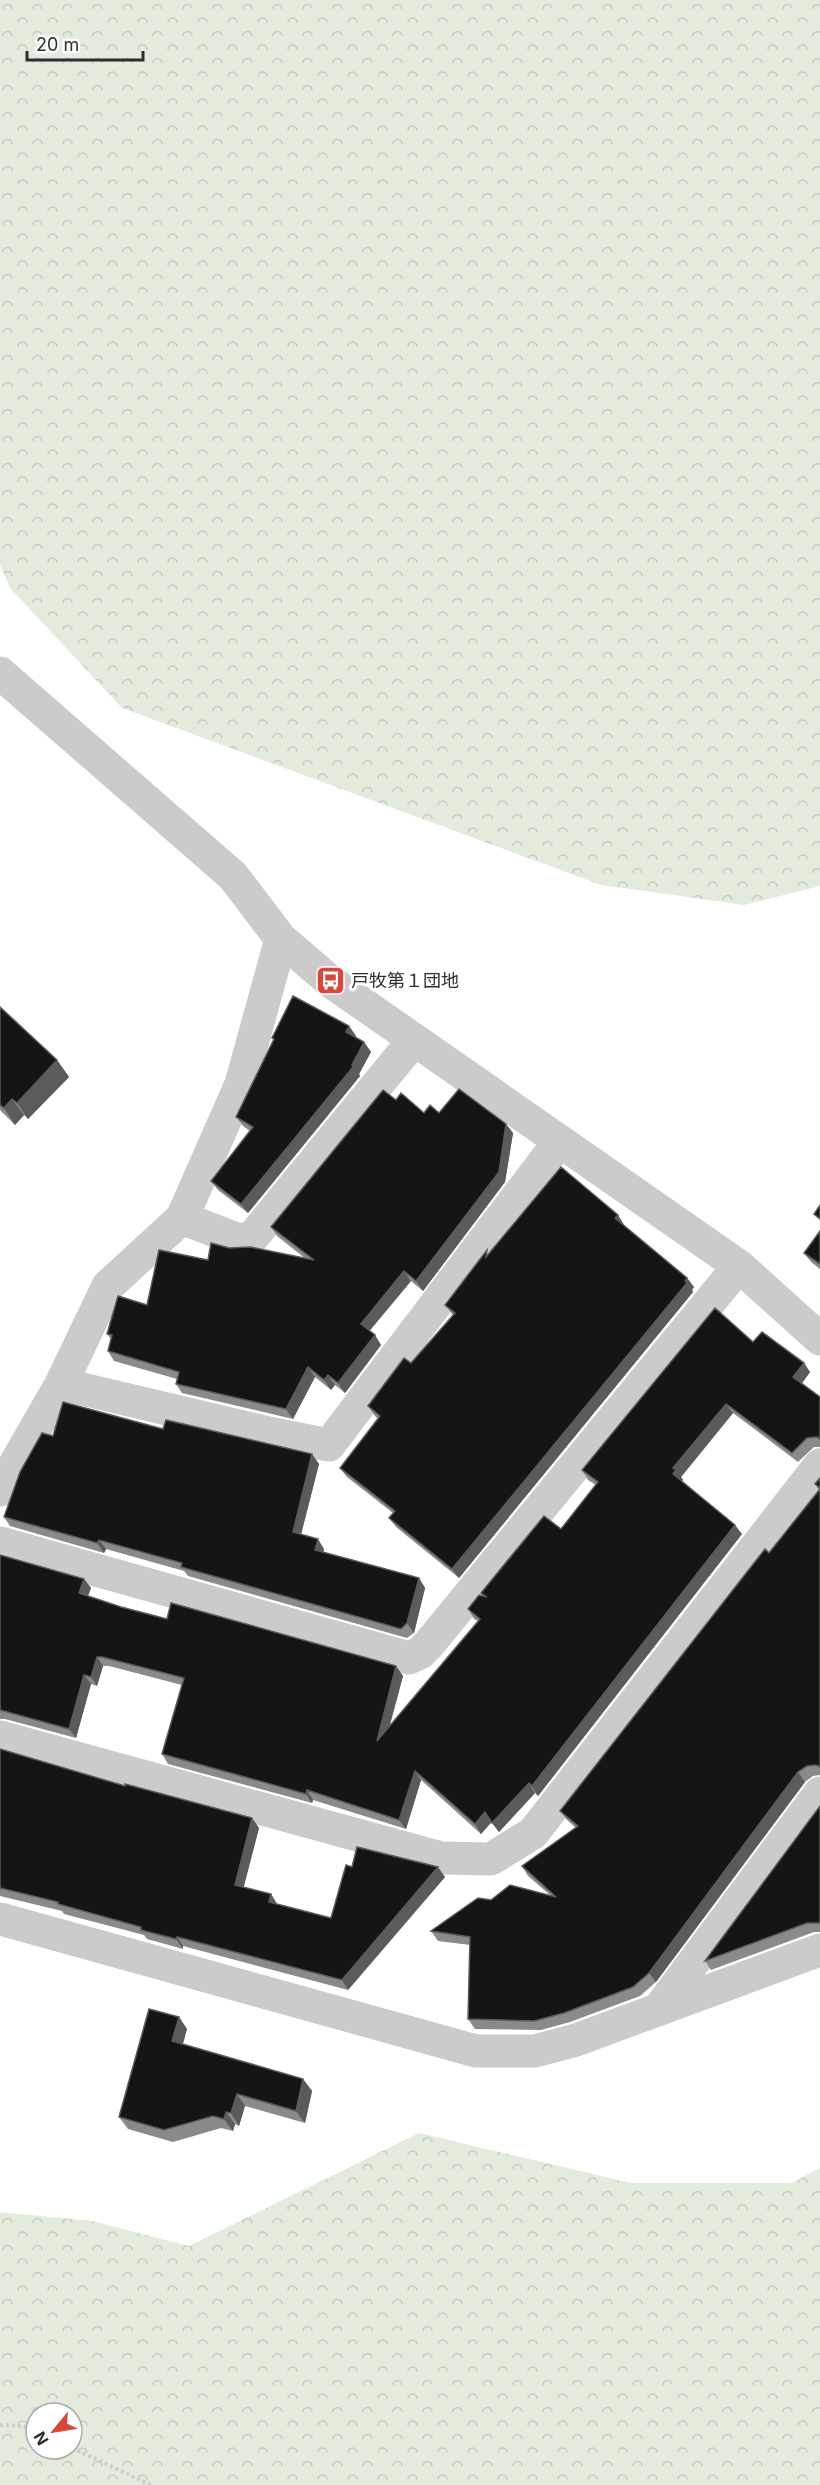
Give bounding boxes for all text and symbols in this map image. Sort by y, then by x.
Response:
scale bar [27,24,142,62]
text: 20 m [36,34,79,55]
bus stop icon: 戸牧第１団地 [314,965,346,997]
place label: 戸牧第１団地 [351,970,459,991]
north arrow [24,2401,84,2461]
text: N [29,2428,53,2449]

